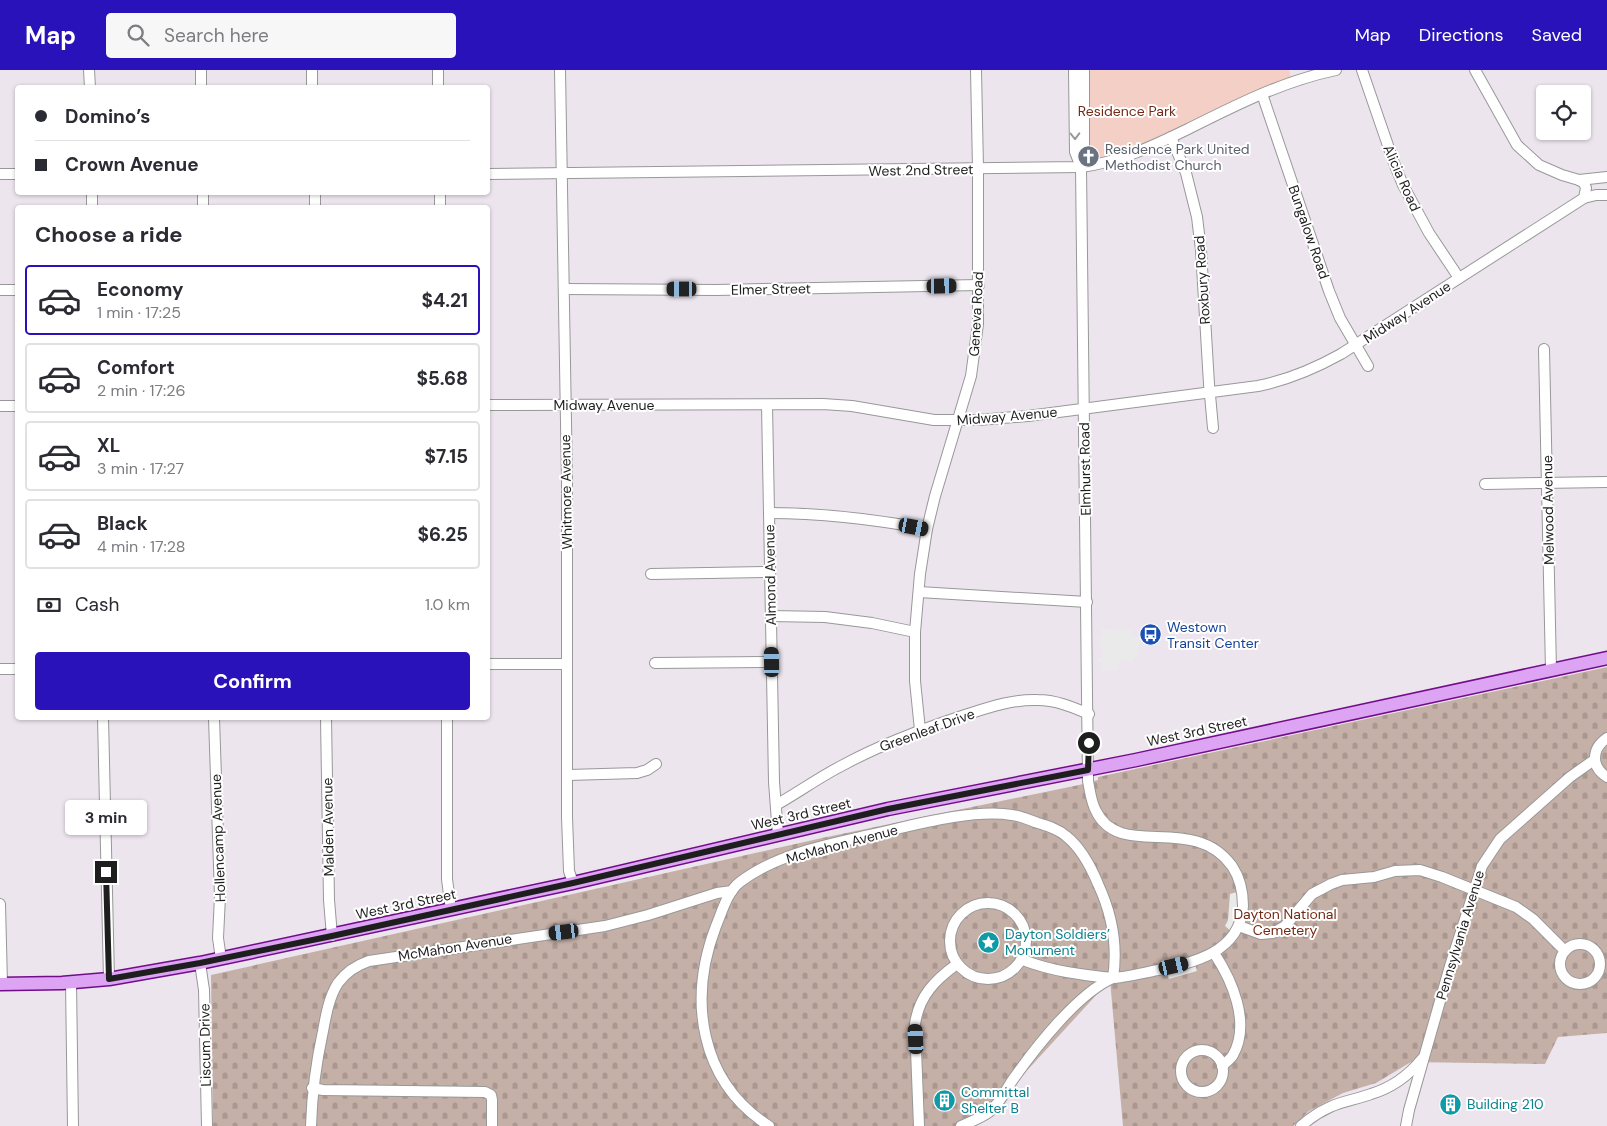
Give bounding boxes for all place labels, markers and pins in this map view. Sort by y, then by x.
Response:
place label: Residence Park United Methodist Church [1105,140,1250,174]
church icon: Residence Park United Methodist Church [1077,145,1101,169]
place label: Westown Transit Center [1167,618,1259,652]
bus stop icon: Westown Transit Center [1139,623,1163,647]
place label: Dayton Soldiers’ Monument [1005,925,1110,959]
place icon: Dayton Soldiers’ Monument [977,930,1001,954]
place label: Committal Shelter B [961,1083,1029,1117]
building icon: Committal Shelter B [933,1088,957,1112]
building icon: Building 210 [1439,1092,1463,1116]
place label: Building 210 [1467,1095,1544,1113]

